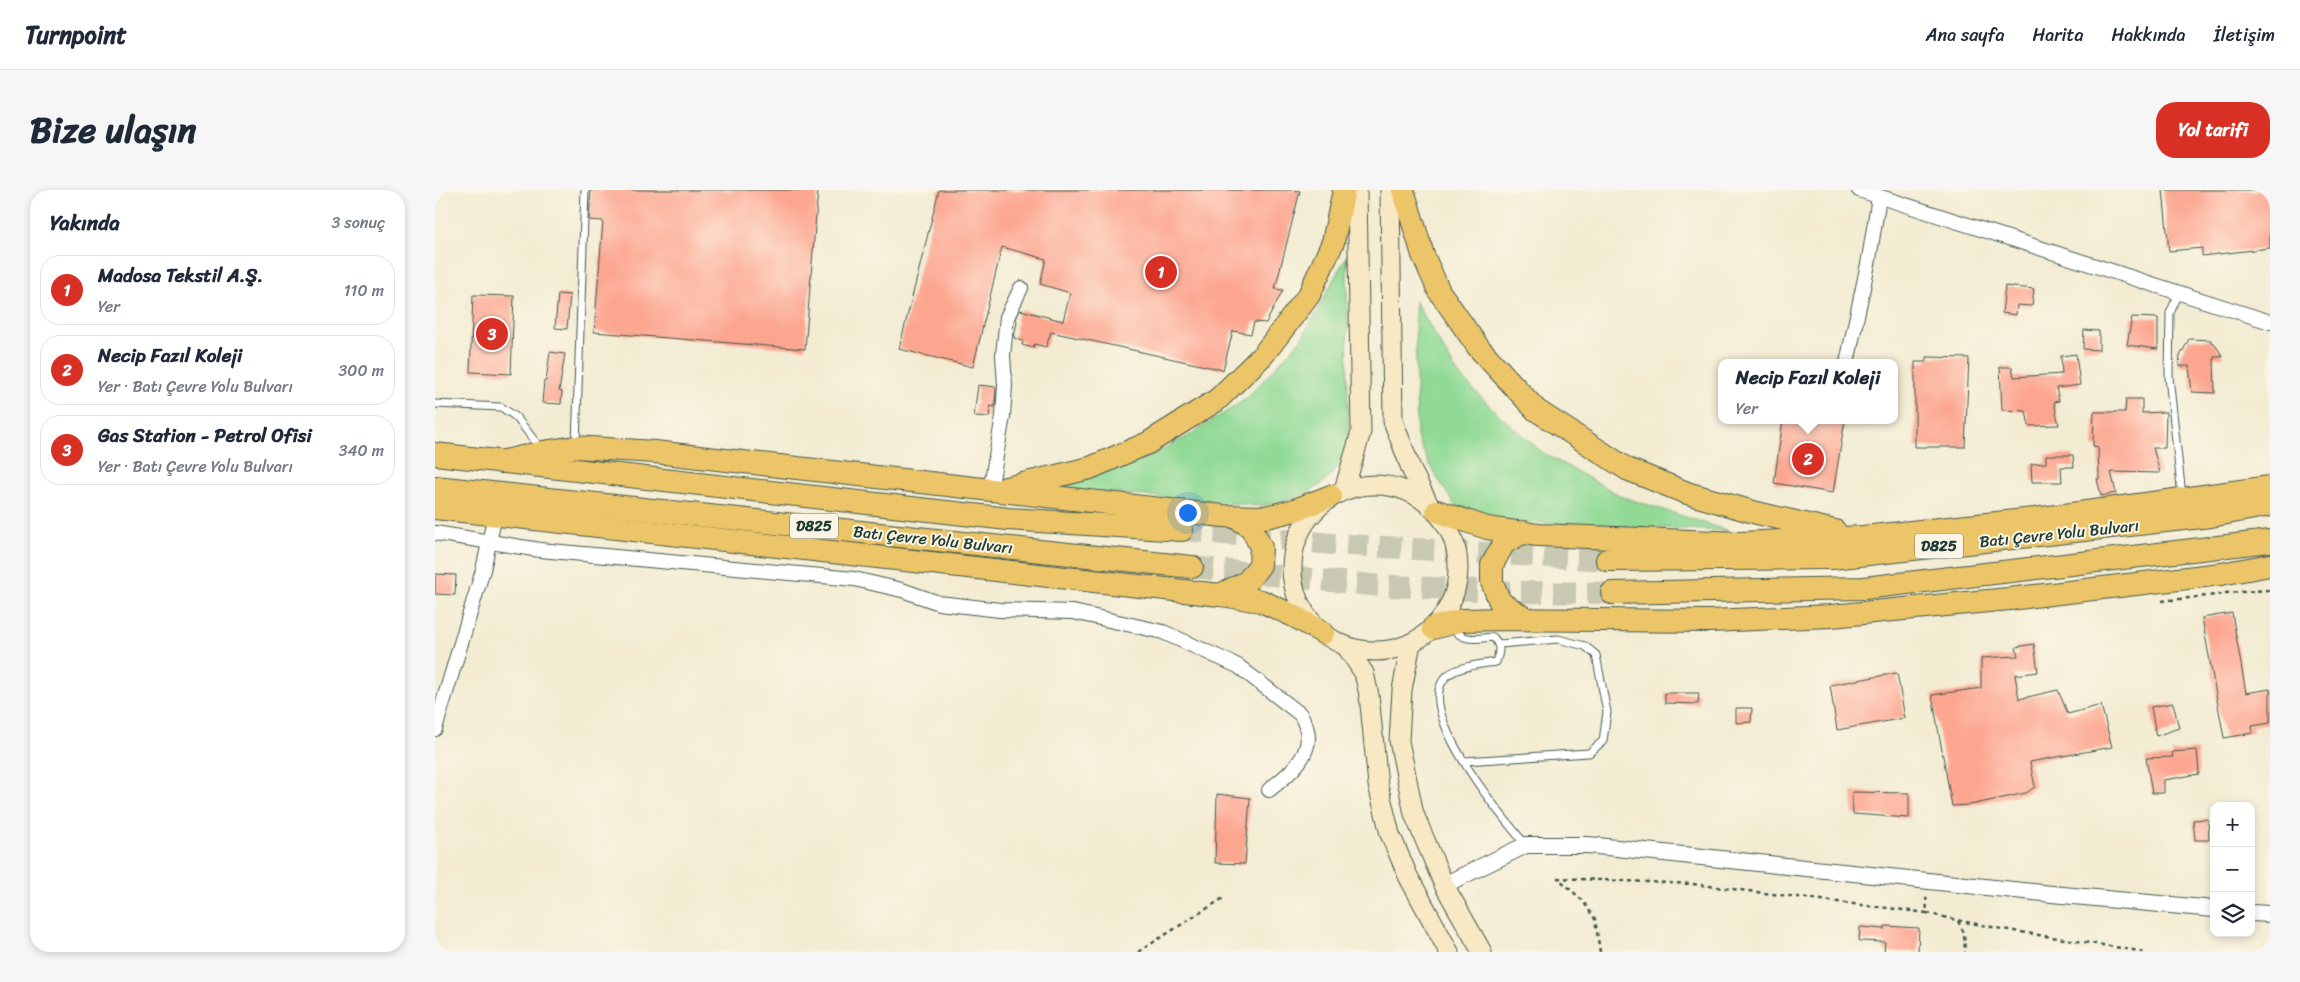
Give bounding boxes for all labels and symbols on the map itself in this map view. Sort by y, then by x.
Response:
pin: 1 [1145,253,1177,291]
pin: 3 [476,315,508,353]
pin: 2 [1792,440,1824,478]
your location [1175,500,1201,526]
street label: Batı Çevre Yolu Bulvarı [1978,511,2140,556]
road number: D825 [790,514,838,538]
street label: Batı Çevre Yolu Bulvarı [852,517,1014,562]
road number: D825 [1915,534,1963,558]

